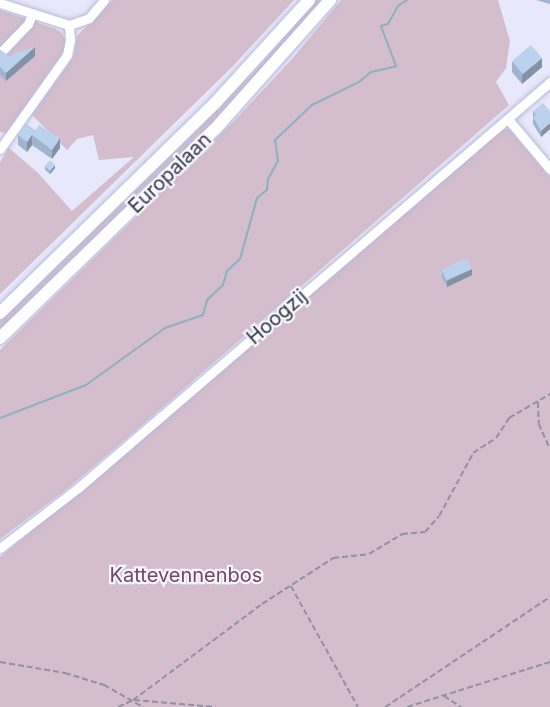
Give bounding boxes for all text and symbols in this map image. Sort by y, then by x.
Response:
street label: Europalaan [124,128,216,218]
street label: Hoogzij [242,284,312,350]
park label: Kattevennenbos [110,563,262,587]

